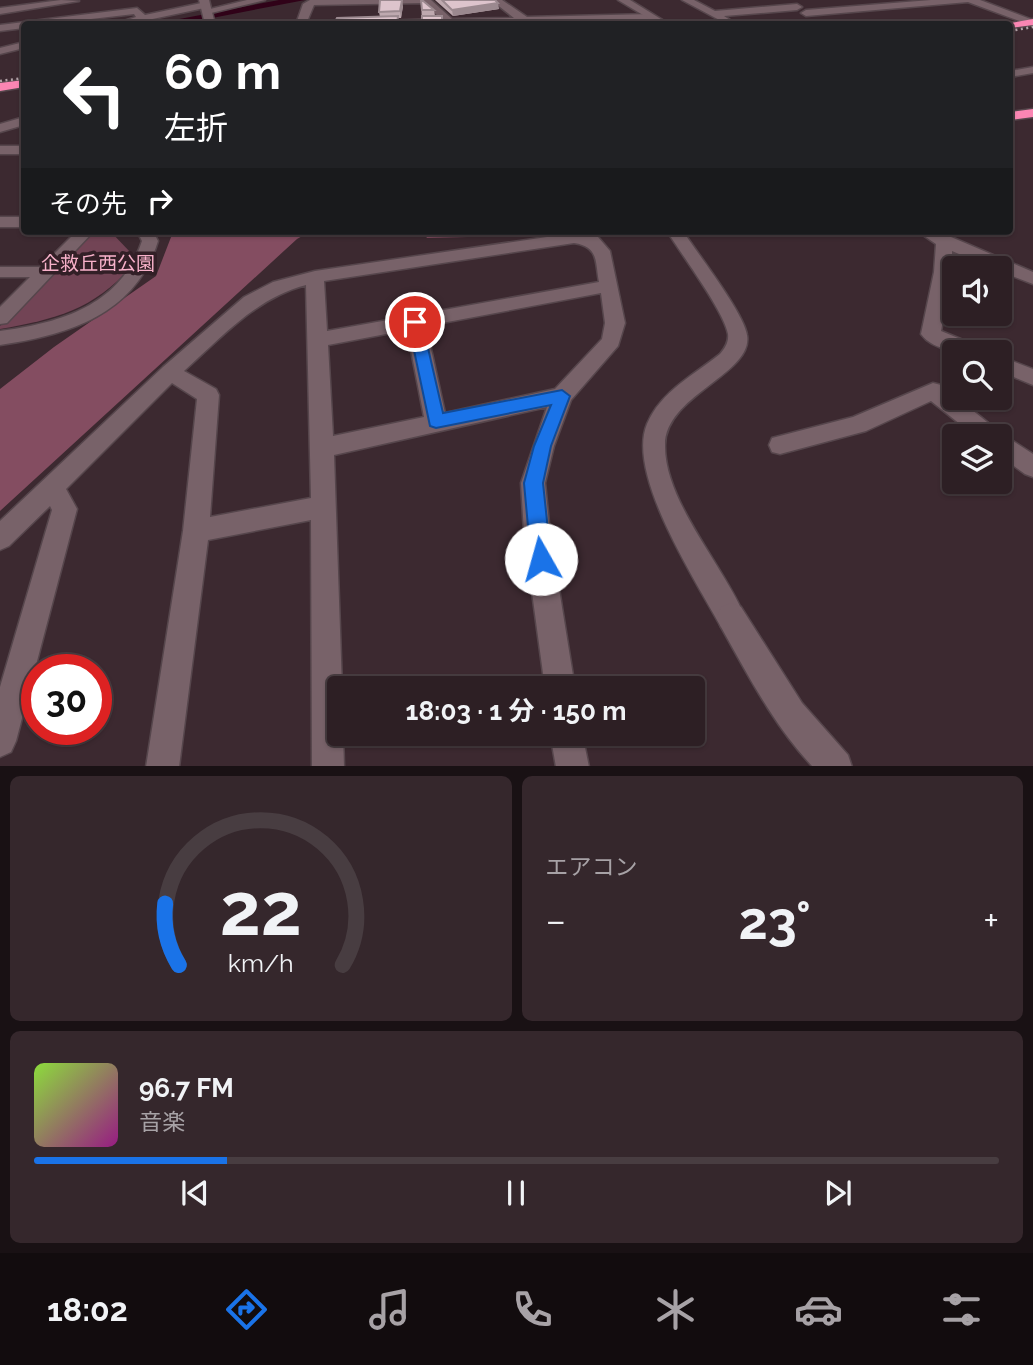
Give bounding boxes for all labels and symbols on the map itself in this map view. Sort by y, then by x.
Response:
park label: 企救丘西公園 [41,252,155,274]
pin [385,292,445,352]
position arrow [504,522,578,596]
speed limit sign: 30 [21,654,112,745]

